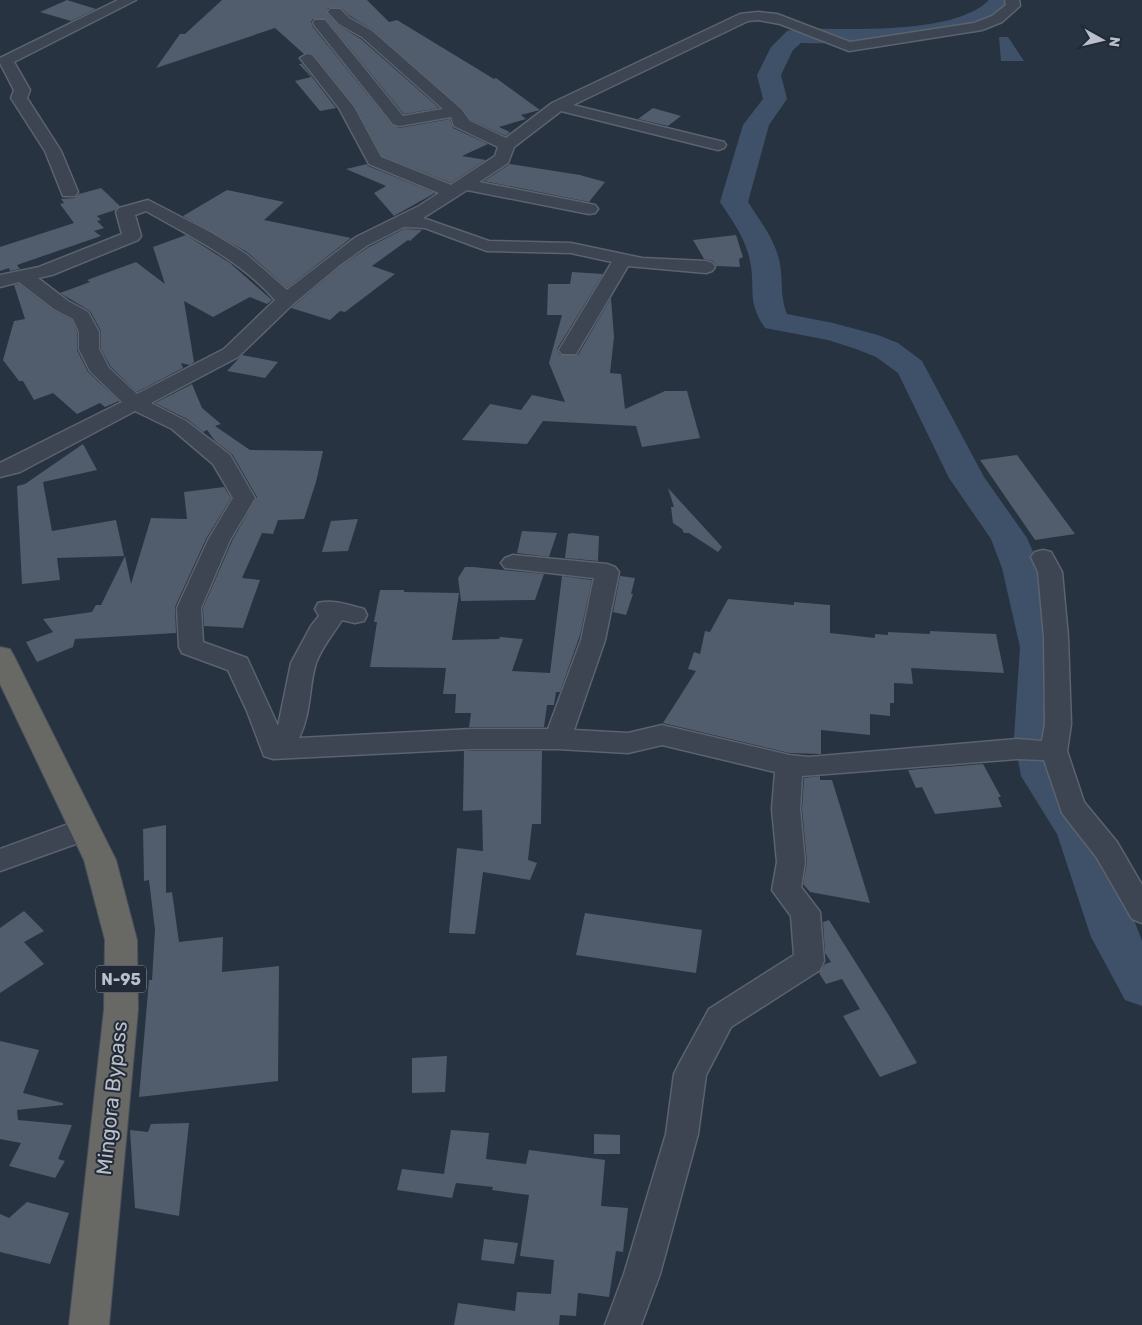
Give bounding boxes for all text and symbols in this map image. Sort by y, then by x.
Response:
north arrow [1077,15,1127,65]
text: N [1105,36,1123,48]
road number: N-95 [96,966,146,992]
street label: Mingora Bypass [91,1020,132,1176]

